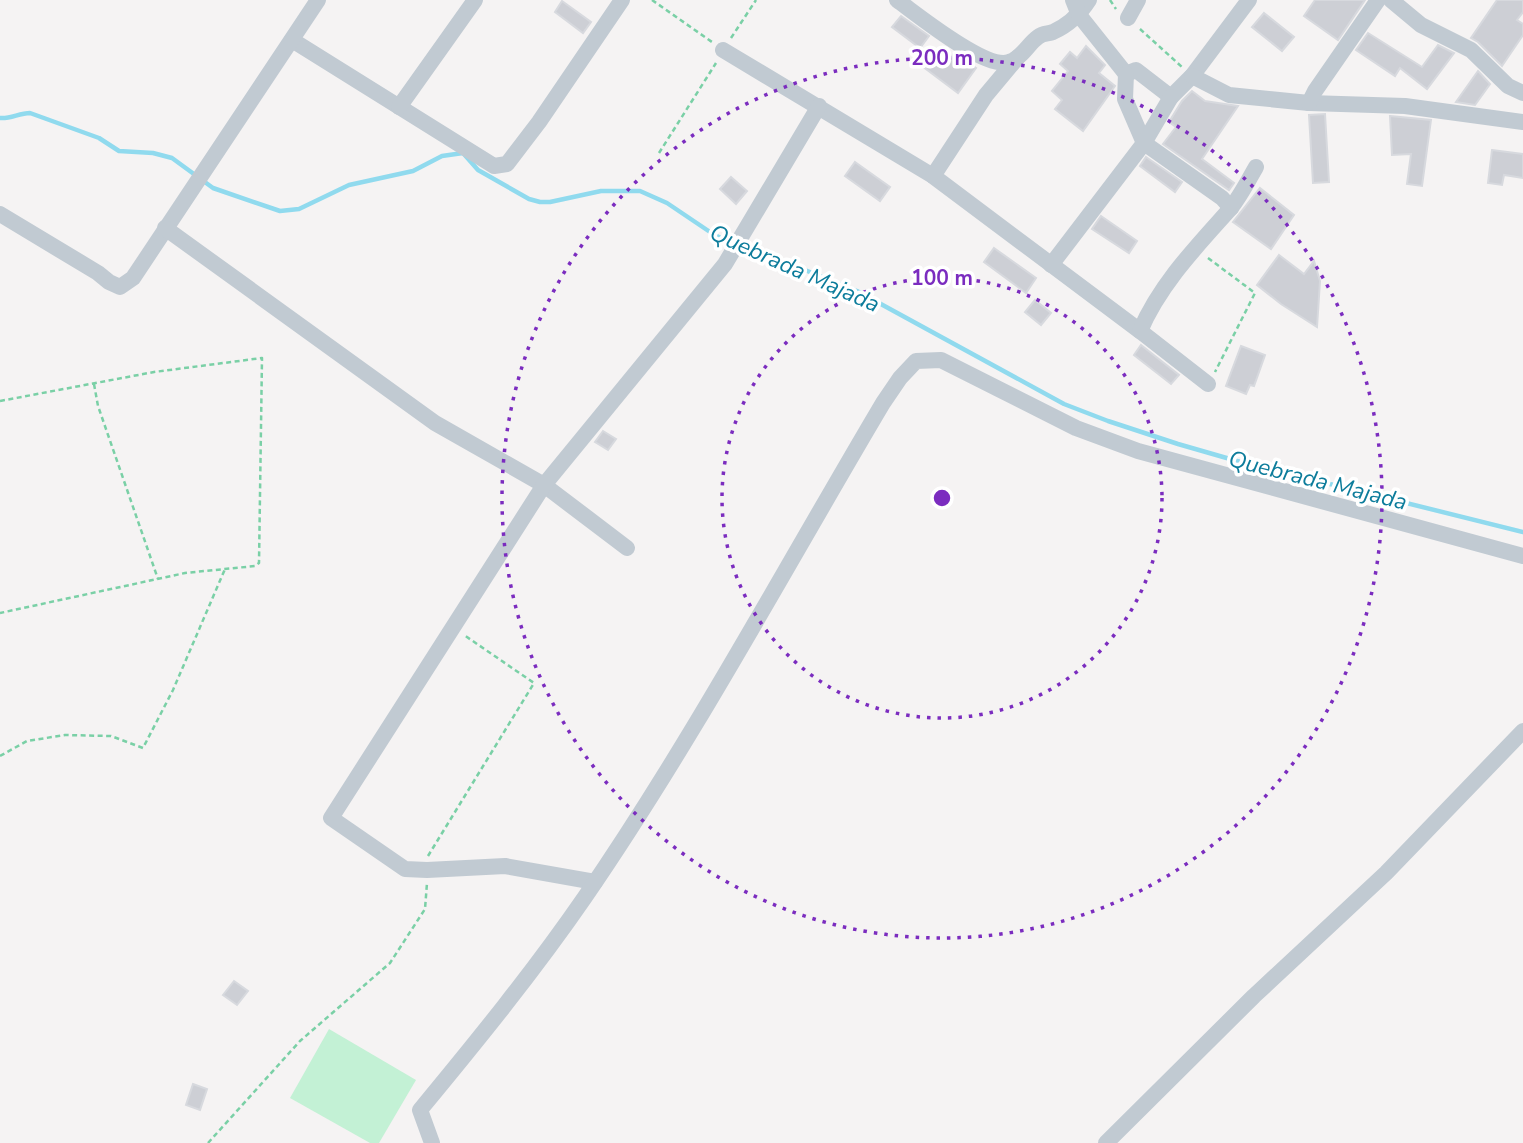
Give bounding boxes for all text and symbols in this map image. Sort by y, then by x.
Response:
text: 200 m [911,44,973,72]
water label: Quebrada Majada [705,217,885,320]
text: 100 m [911,264,973,292]
water label: Quebrada Majada [1225,443,1410,518]
centre of rings [930,486,954,510]

